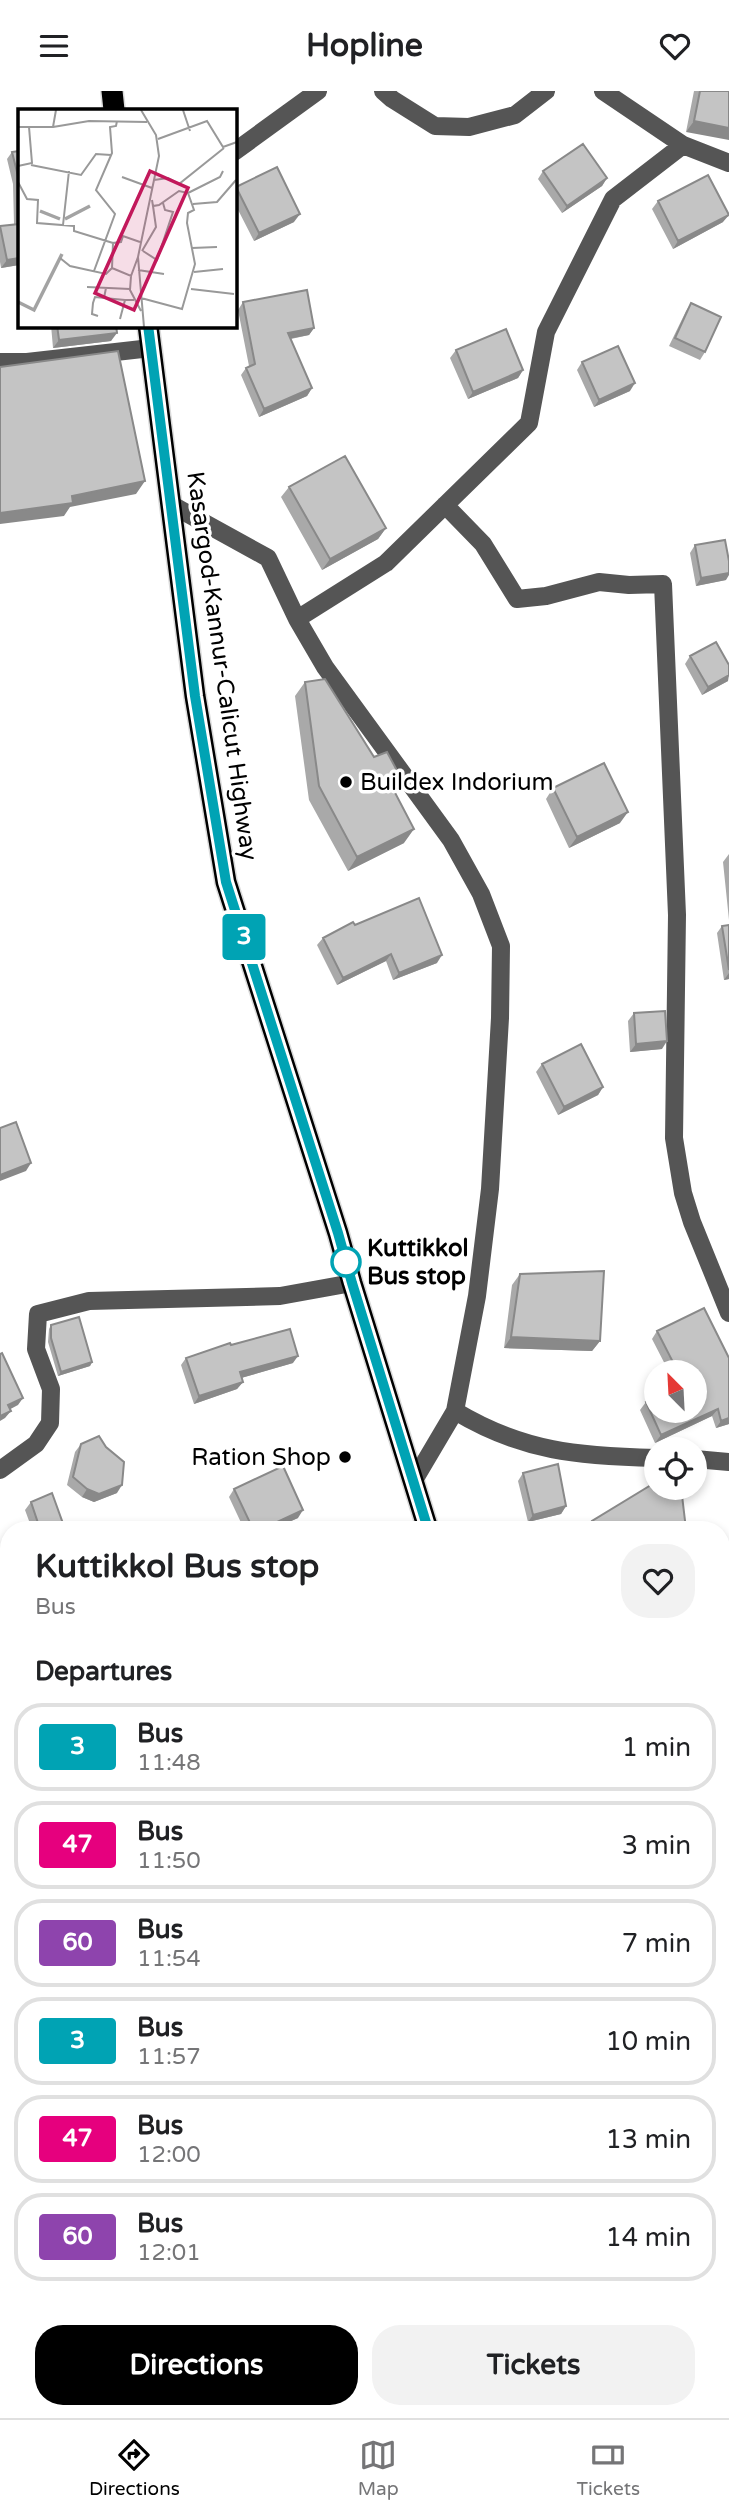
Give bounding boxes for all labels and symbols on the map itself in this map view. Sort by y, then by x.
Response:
inset map [18,109,236,327]
street label: Kasargod-Kannur-Calicut Highway [180,470,264,862]
place label: Buildex Indorium [360,768,554,797]
marker: Buildex Indorium [338,774,354,790]
line badge: 3 [221,914,267,960]
place label: Kuttikkol Bus stop [367,1234,469,1291]
marker: Kuttikkol Bus stop [331,1247,361,1277]
north arrow [644,1360,707,1423]
place label: Ration Shop [191,1443,331,1472]
marker: Ration Shop [337,1449,353,1465]

